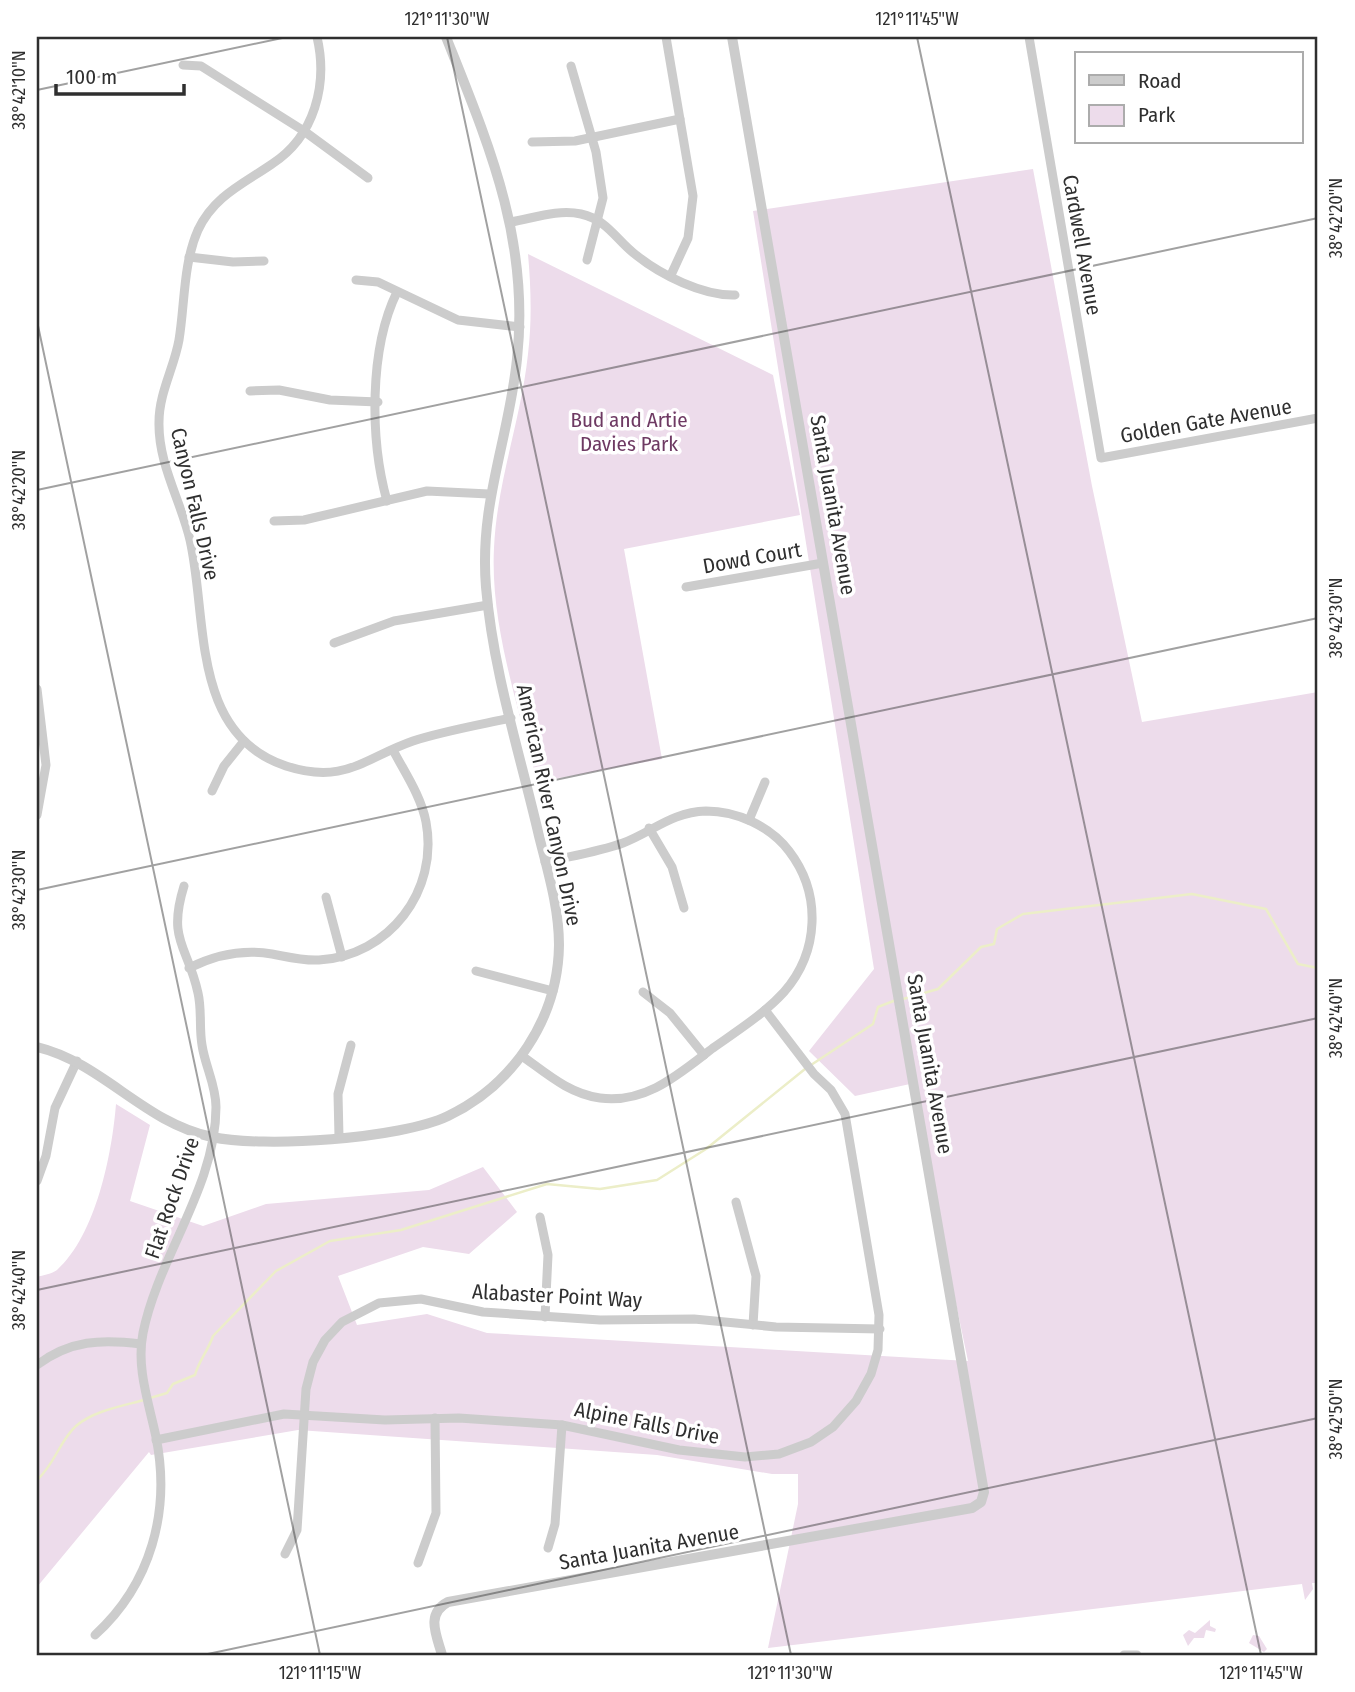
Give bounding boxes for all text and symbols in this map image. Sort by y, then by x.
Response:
text: 121°11'30"W [404,8,490,30]
text: 121°11'45"W [875,8,959,30]
text: 38°42'10"N [8,50,30,130]
scale bar [56,52,184,96]
legend [1075,52,1302,144]
text: 100 m [66,64,117,90]
text: Road [1138,68,1182,94]
text: Park [1138,102,1176,128]
street label: Cardwell Avenue [1057,173,1107,317]
text: 38°42'20"N [1325,178,1347,258]
street label: Golden Gate Avenue [1118,393,1294,449]
park label: Bud and Artie Davies Park [570,407,688,457]
street label: Santa Juanita Avenue [804,413,862,597]
street label: Canyon Falls Drive [165,425,225,583]
text: 38°42'20"N [8,450,30,530]
street label: Dowd Court [701,537,803,579]
text: 38°42'30"N [1325,578,1347,658]
street label: American River Canyon Drive [511,682,587,928]
text: 38°42'30"N [8,850,30,930]
street label: Santa Juanita Avenue [901,972,959,1156]
text: 38°42'40"N [1325,978,1347,1058]
street label: Flat Rock Drive [139,1134,205,1262]
text: 38°42'40"N [8,1250,30,1330]
street label: Alabaster Point Way [471,1279,643,1313]
text: 38°42'50"N [1325,1379,1347,1459]
street label: Alpine Falls Drive [572,1396,722,1450]
street label: Santa Juanita Avenue [557,1518,741,1576]
text: 121°11'15"W [279,1662,362,1684]
text: 121°11'30"W [747,1662,833,1684]
text: 121°11'45"W [1219,1662,1303,1684]

